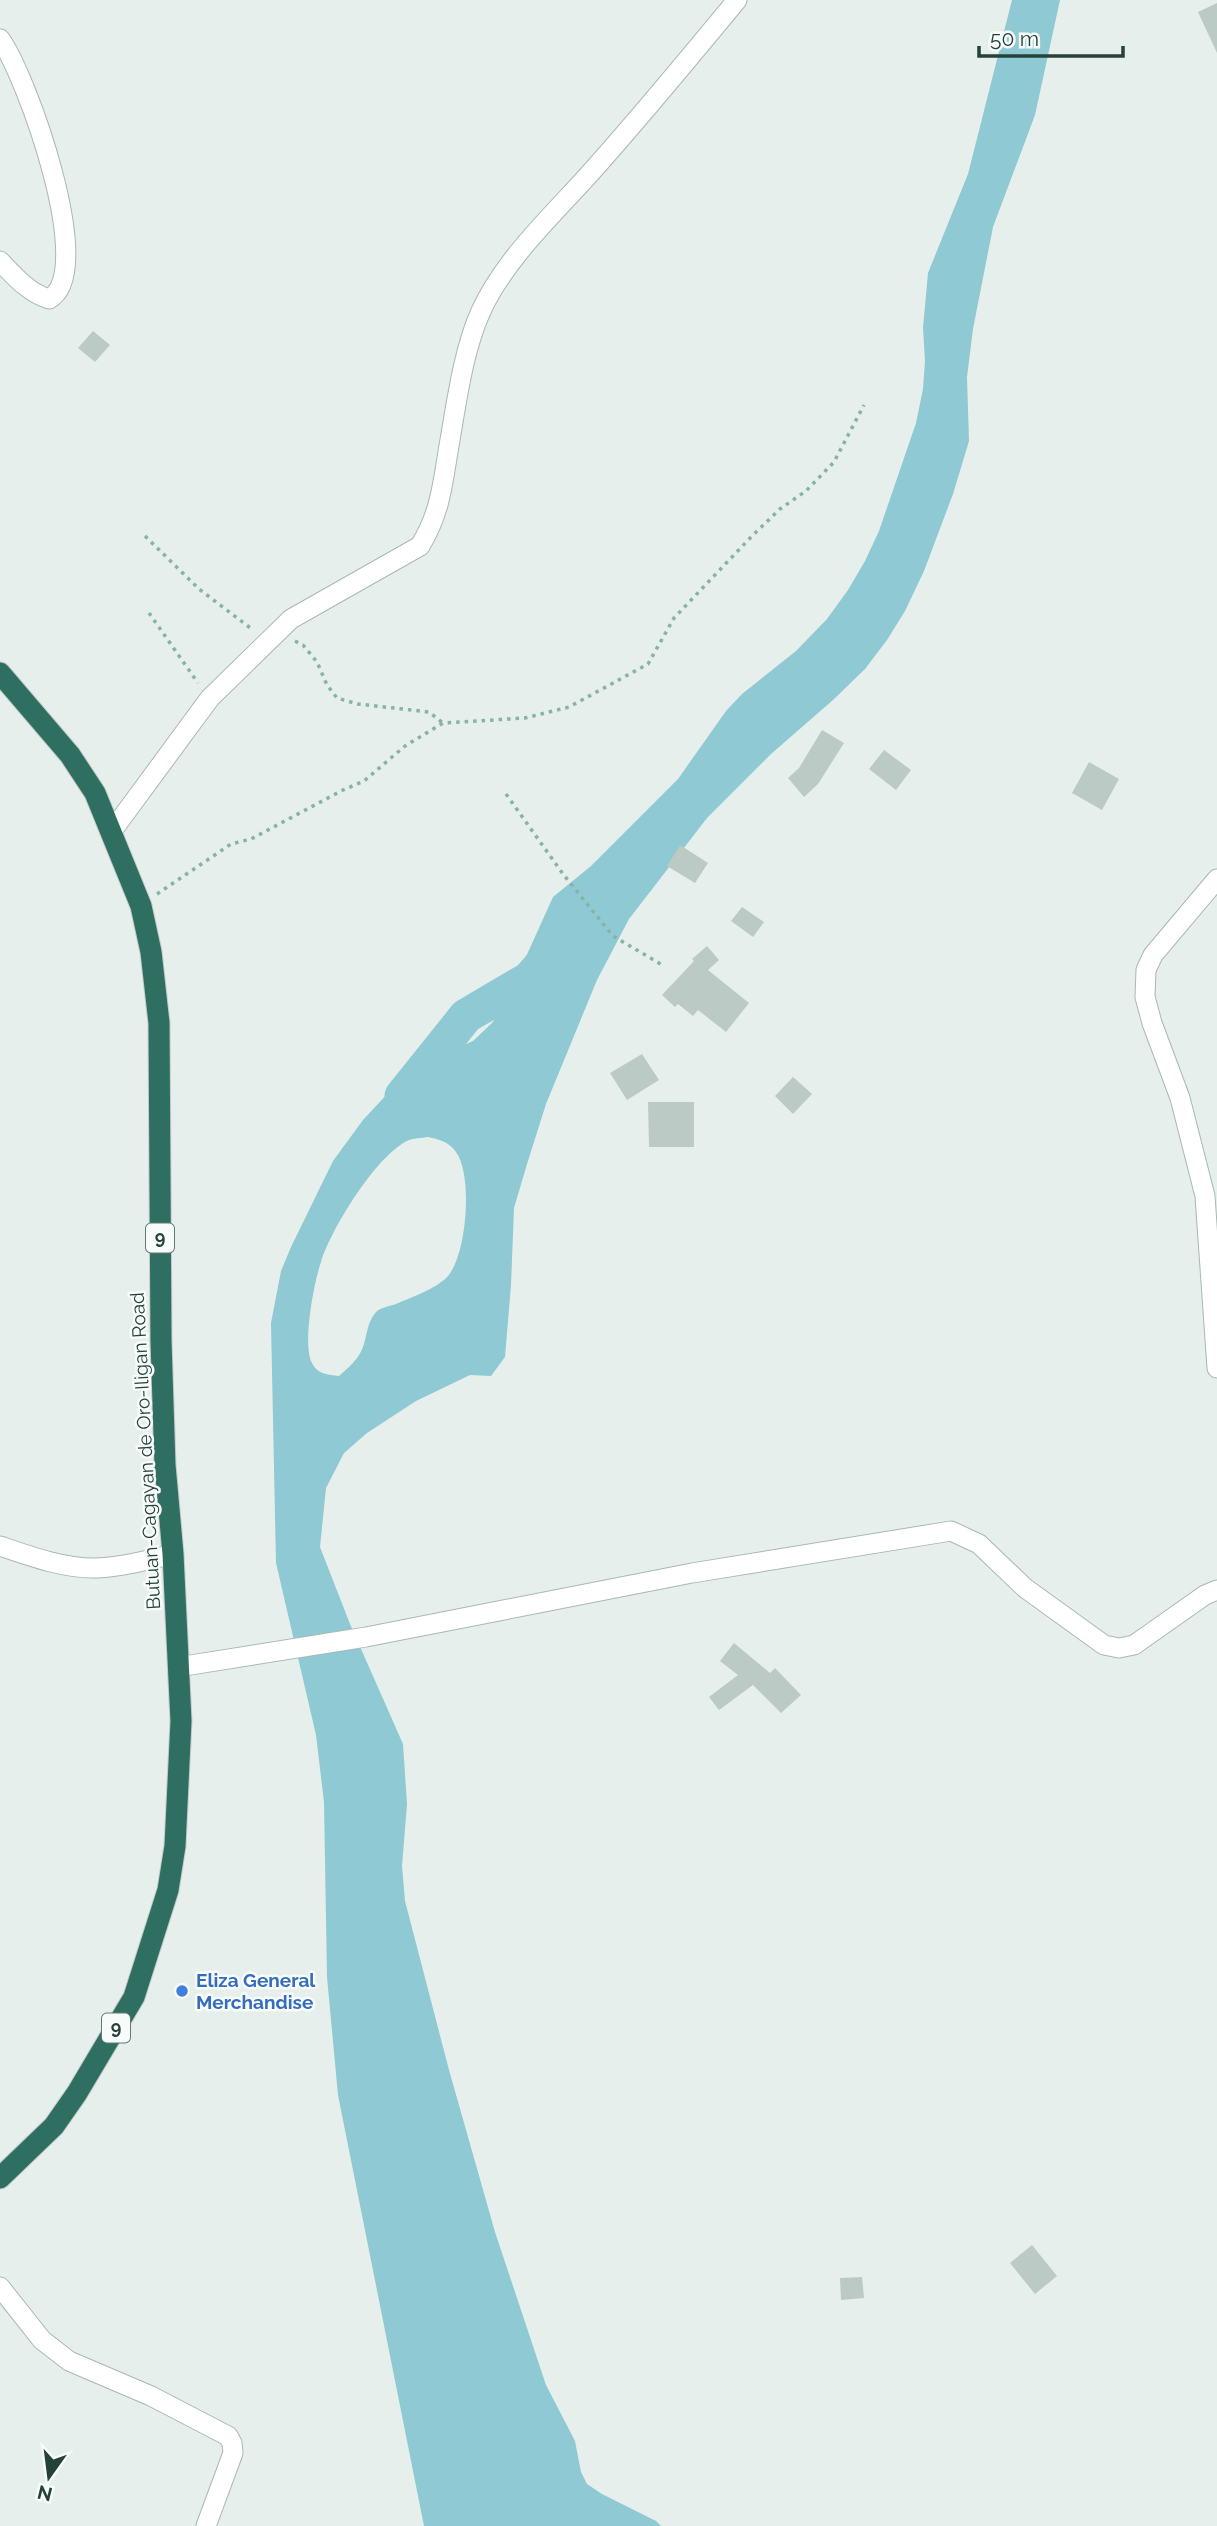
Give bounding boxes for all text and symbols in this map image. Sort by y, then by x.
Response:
scale bar [979,14,1122,58]
text: 50 m [990,26,1039,51]
road number: 9 [146,1224,174,1252]
street label: Butuan-Cagayan de Oro-Iligan Road [126,1292,164,1610]
place label: Eliza General Merchandise [196,1969,316,2013]
marker: Eliza General Merchandise [174,1983,190,1999]
road number: 9 [102,2014,130,2042]
north arrow [14,2442,84,2512]
text: N [35,2481,55,2506]

